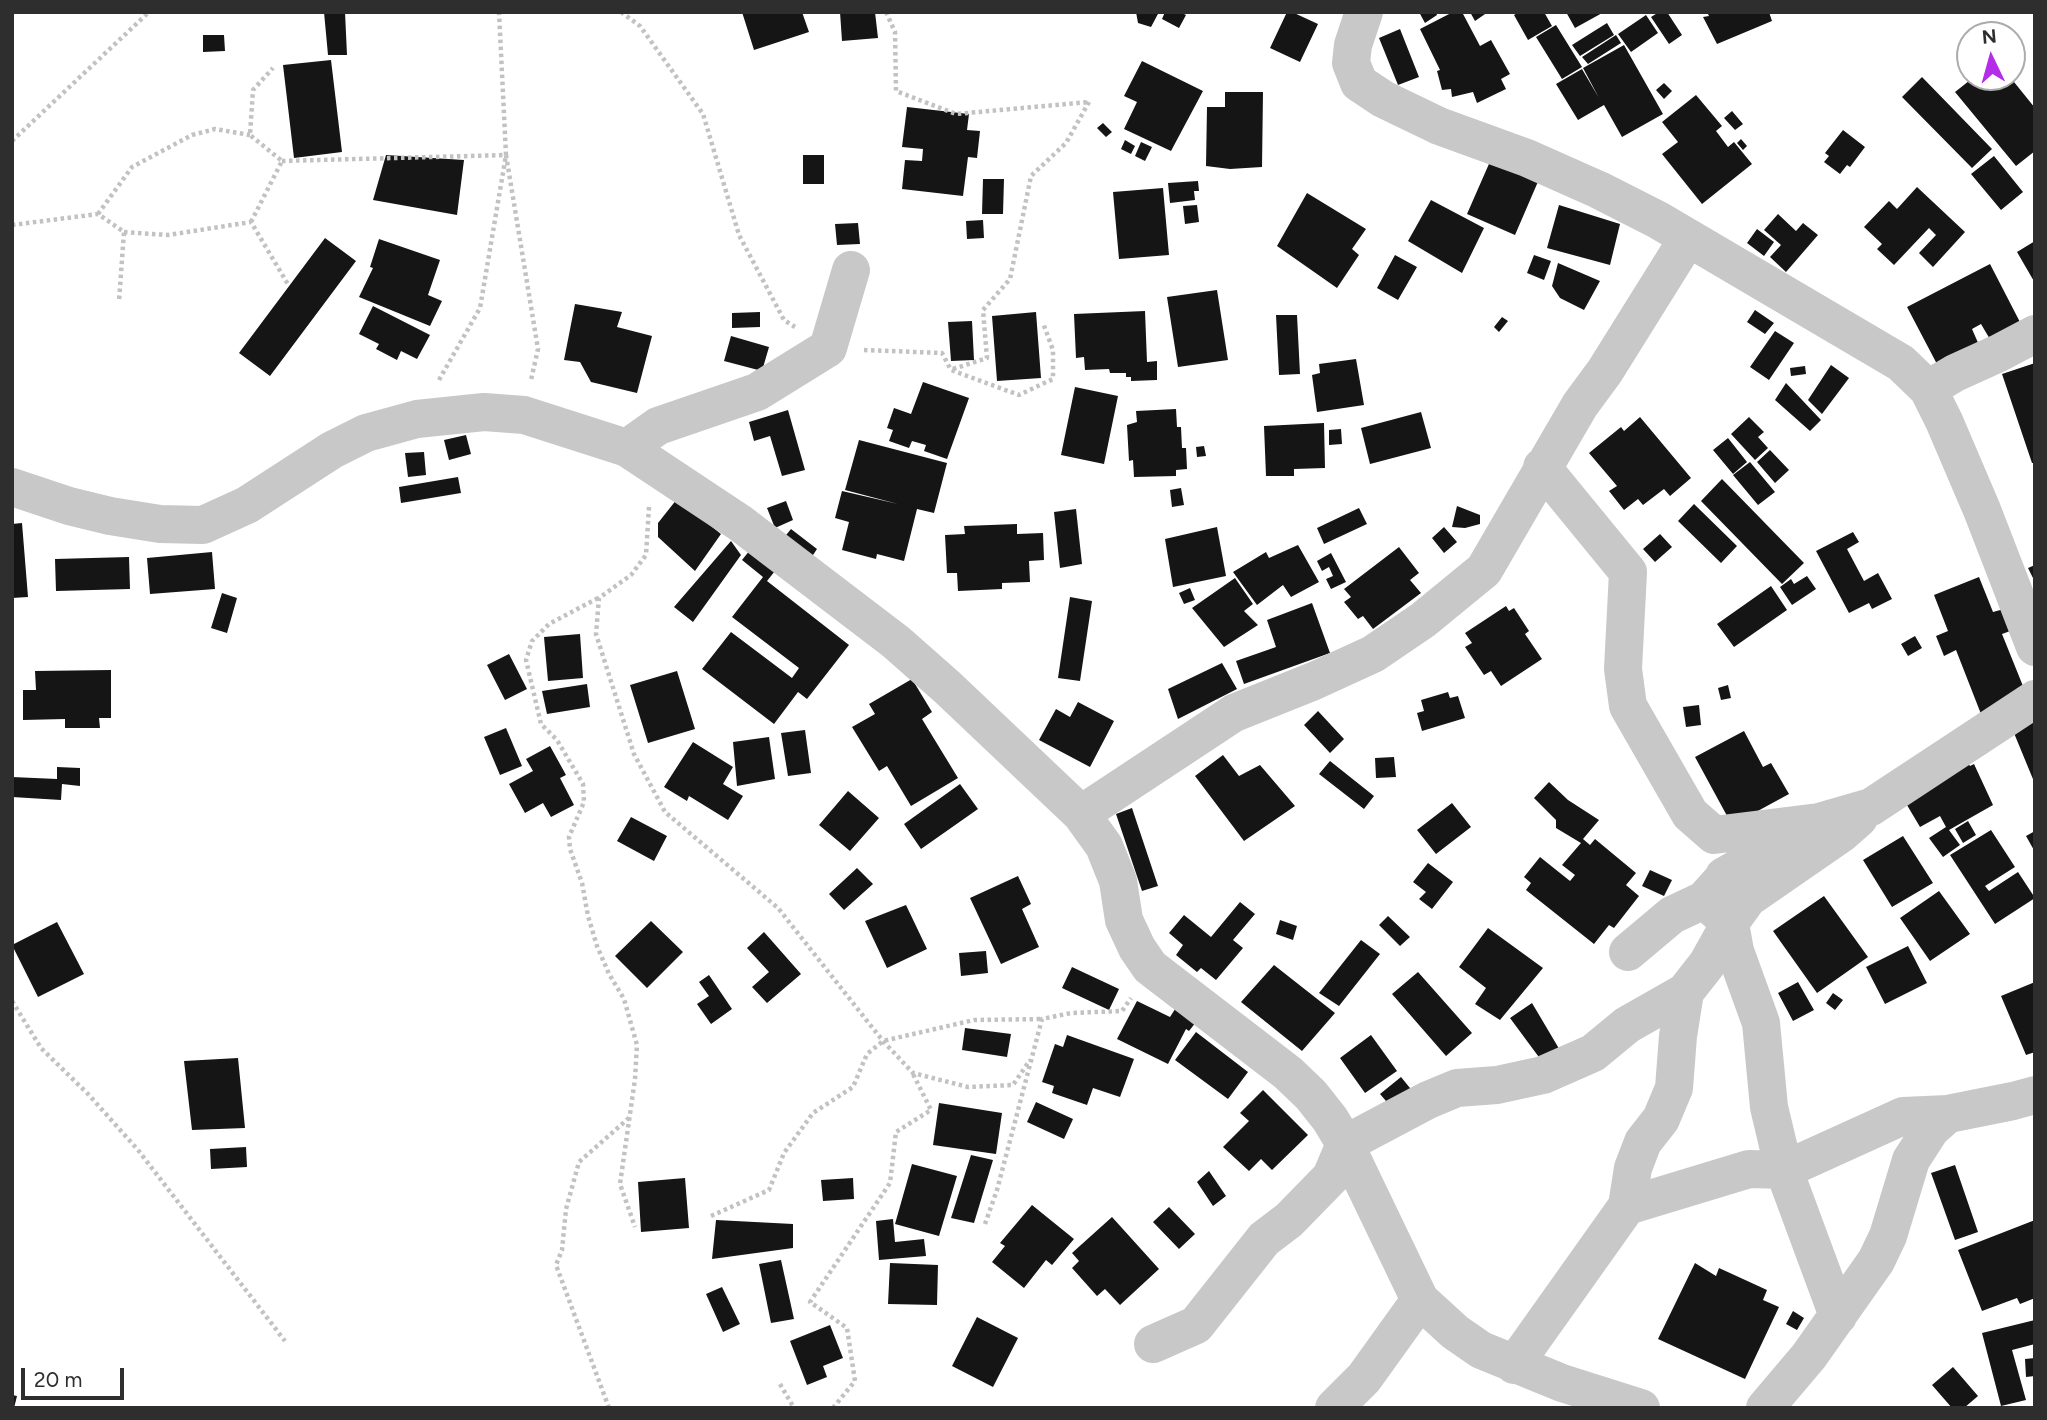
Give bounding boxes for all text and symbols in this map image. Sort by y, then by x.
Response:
north arrow [1956,21,2026,91]
text: N [1981,24,1998,49]
scale bar [24,1354,128,1398]
text: 20 m [34,1367,82,1392]

